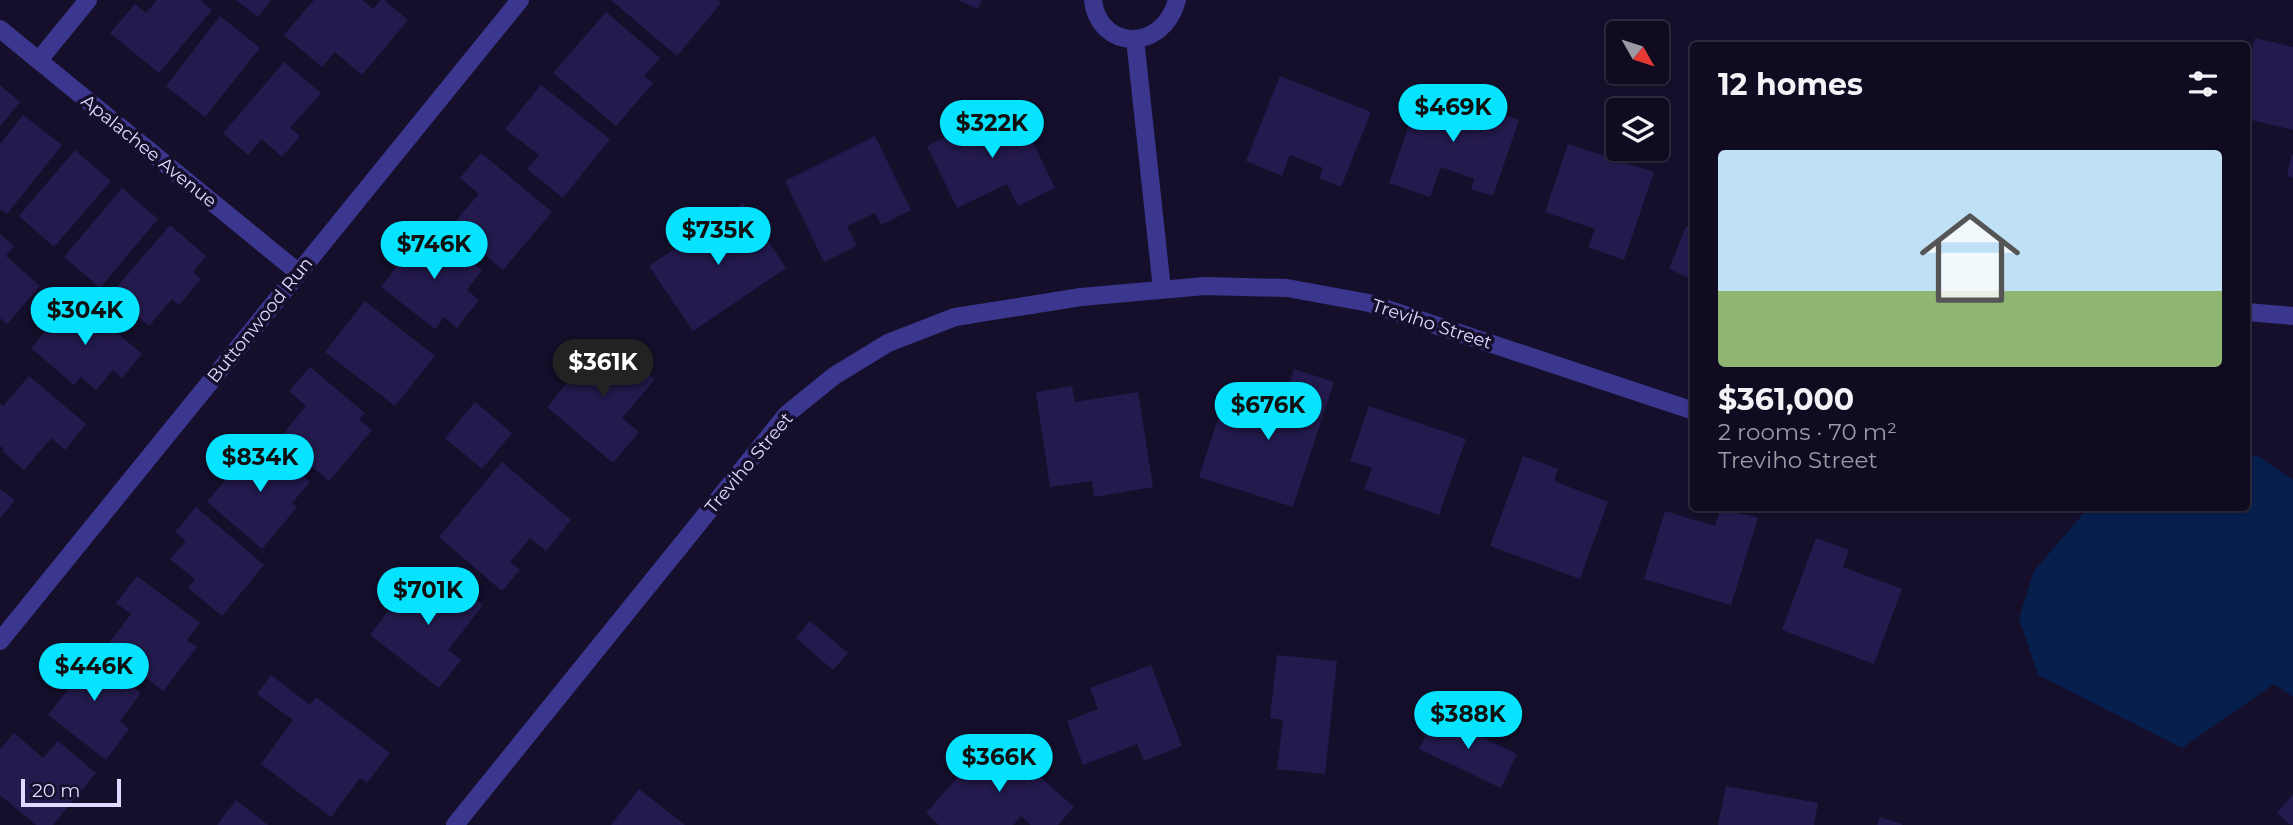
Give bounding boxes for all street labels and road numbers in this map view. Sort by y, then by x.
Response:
street label: Apalachee Avenue [77,90,221,212]
street label: Buttonwood Run [203,253,317,387]
street label: Treviho Street [1369,294,1495,354]
street label: Treviho Street [700,408,798,518]

